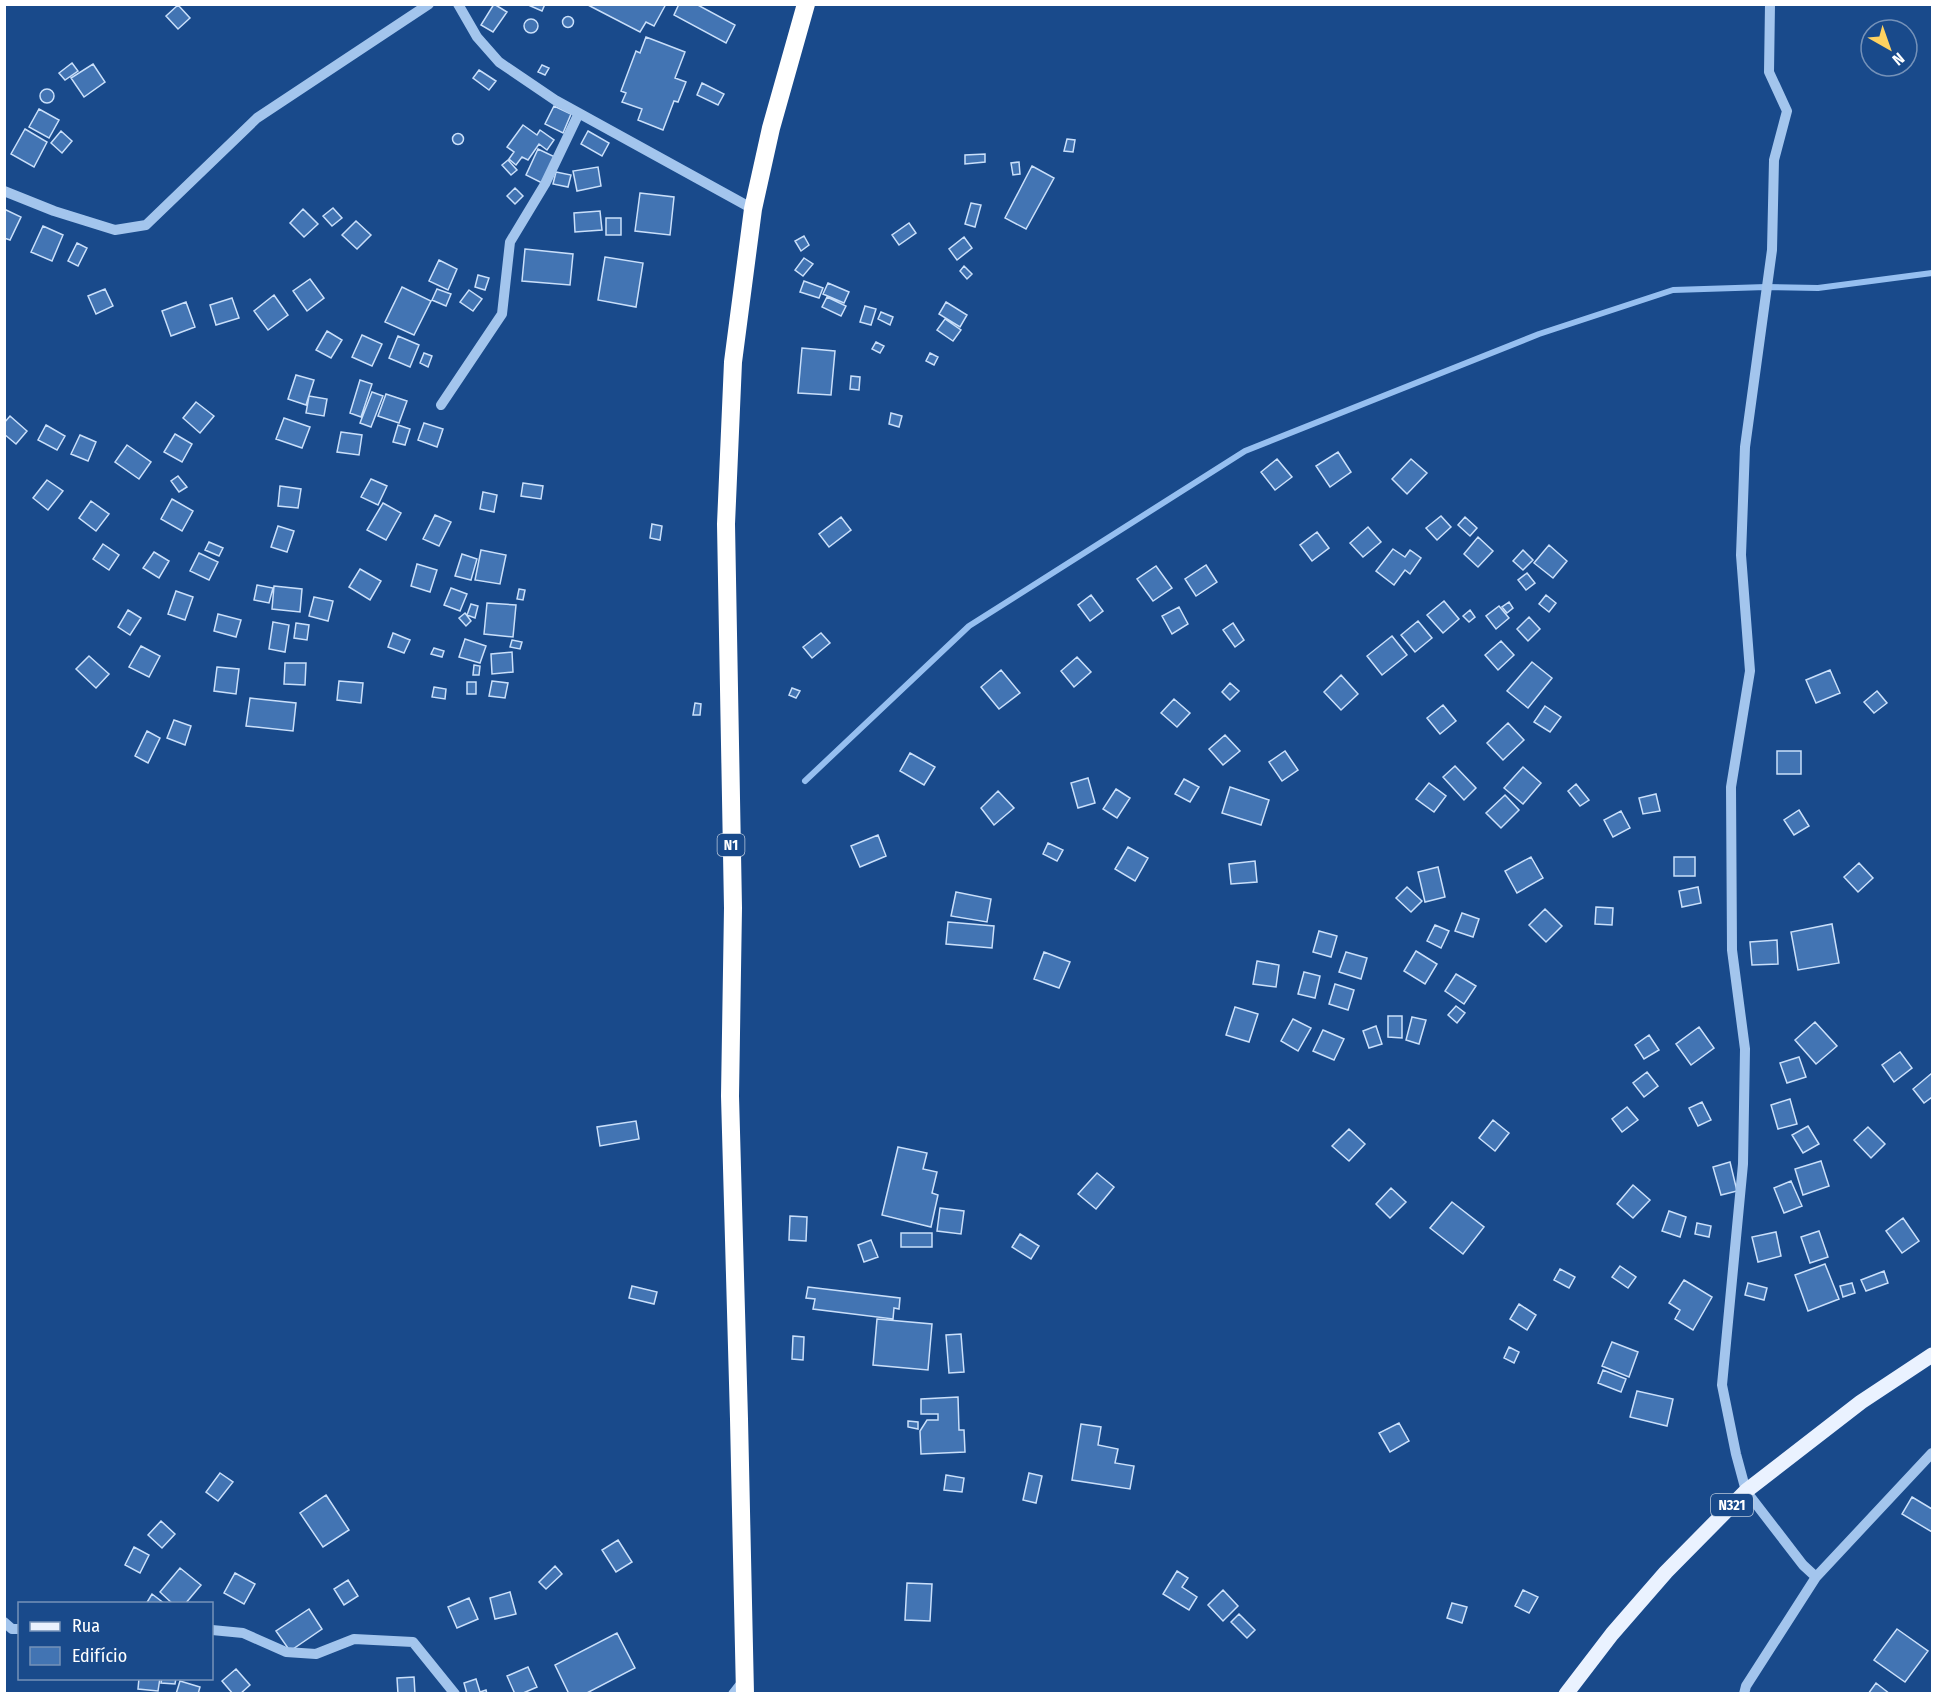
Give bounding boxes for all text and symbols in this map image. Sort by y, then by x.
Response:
north arrow [1859,18,1919,78]
text: N [1889,49,1908,69]
road number: N1 [718,834,744,856]
road number: N321 [1711,1494,1753,1516]
legend [18,1602,213,1680]
text: Rua [72,1615,100,1637]
text: Edifício [72,1645,127,1667]

